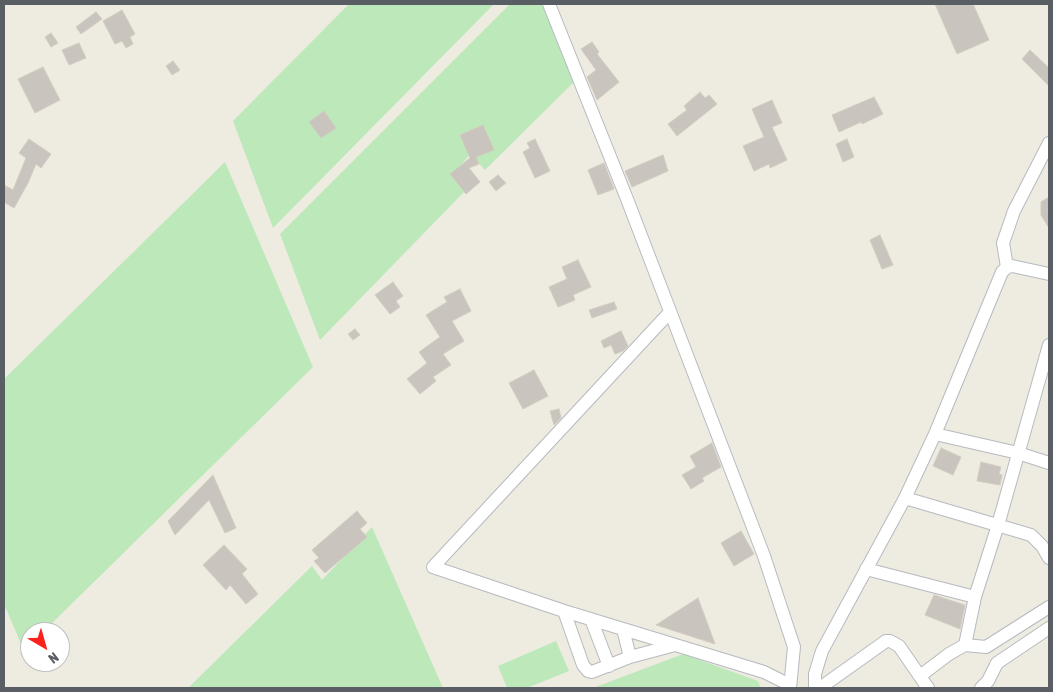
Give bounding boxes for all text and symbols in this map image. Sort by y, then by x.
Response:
north arrow [20,622,70,672]
text: N [45,649,62,667]

